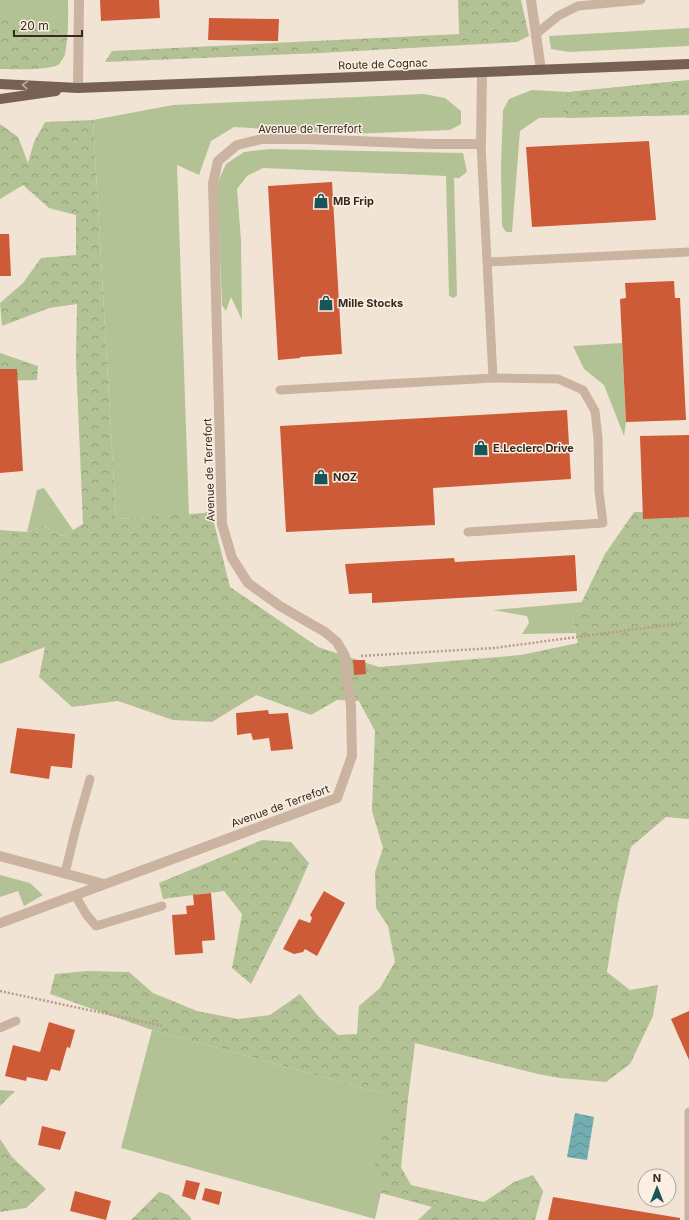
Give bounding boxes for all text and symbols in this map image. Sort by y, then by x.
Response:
scale bar [14,12,82,38]
text: 20 m [20,18,49,33]
street label: Route de Cognac [338,55,428,73]
one-way arrow [22,81,28,90]
street label: Avenue de Terrefort [258,122,362,136]
shop icon: MB Frip [312,192,330,210]
place label: MB Frip [333,194,374,208]
shop icon: Mille Stocks [317,294,335,312]
place label: Mille Stocks [338,296,403,310]
street label: Avenue de Terrefort [200,418,218,522]
shop icon: E.Leclerc Drive [472,439,490,457]
place label: E.Leclerc Drive [493,441,574,455]
shop icon: NOZ [312,468,330,486]
place label: NOZ [333,470,357,484]
street label: Avenue de Terrefort [229,782,331,830]
north arrow [637,1168,677,1208]
text: N [653,1171,661,1185]

